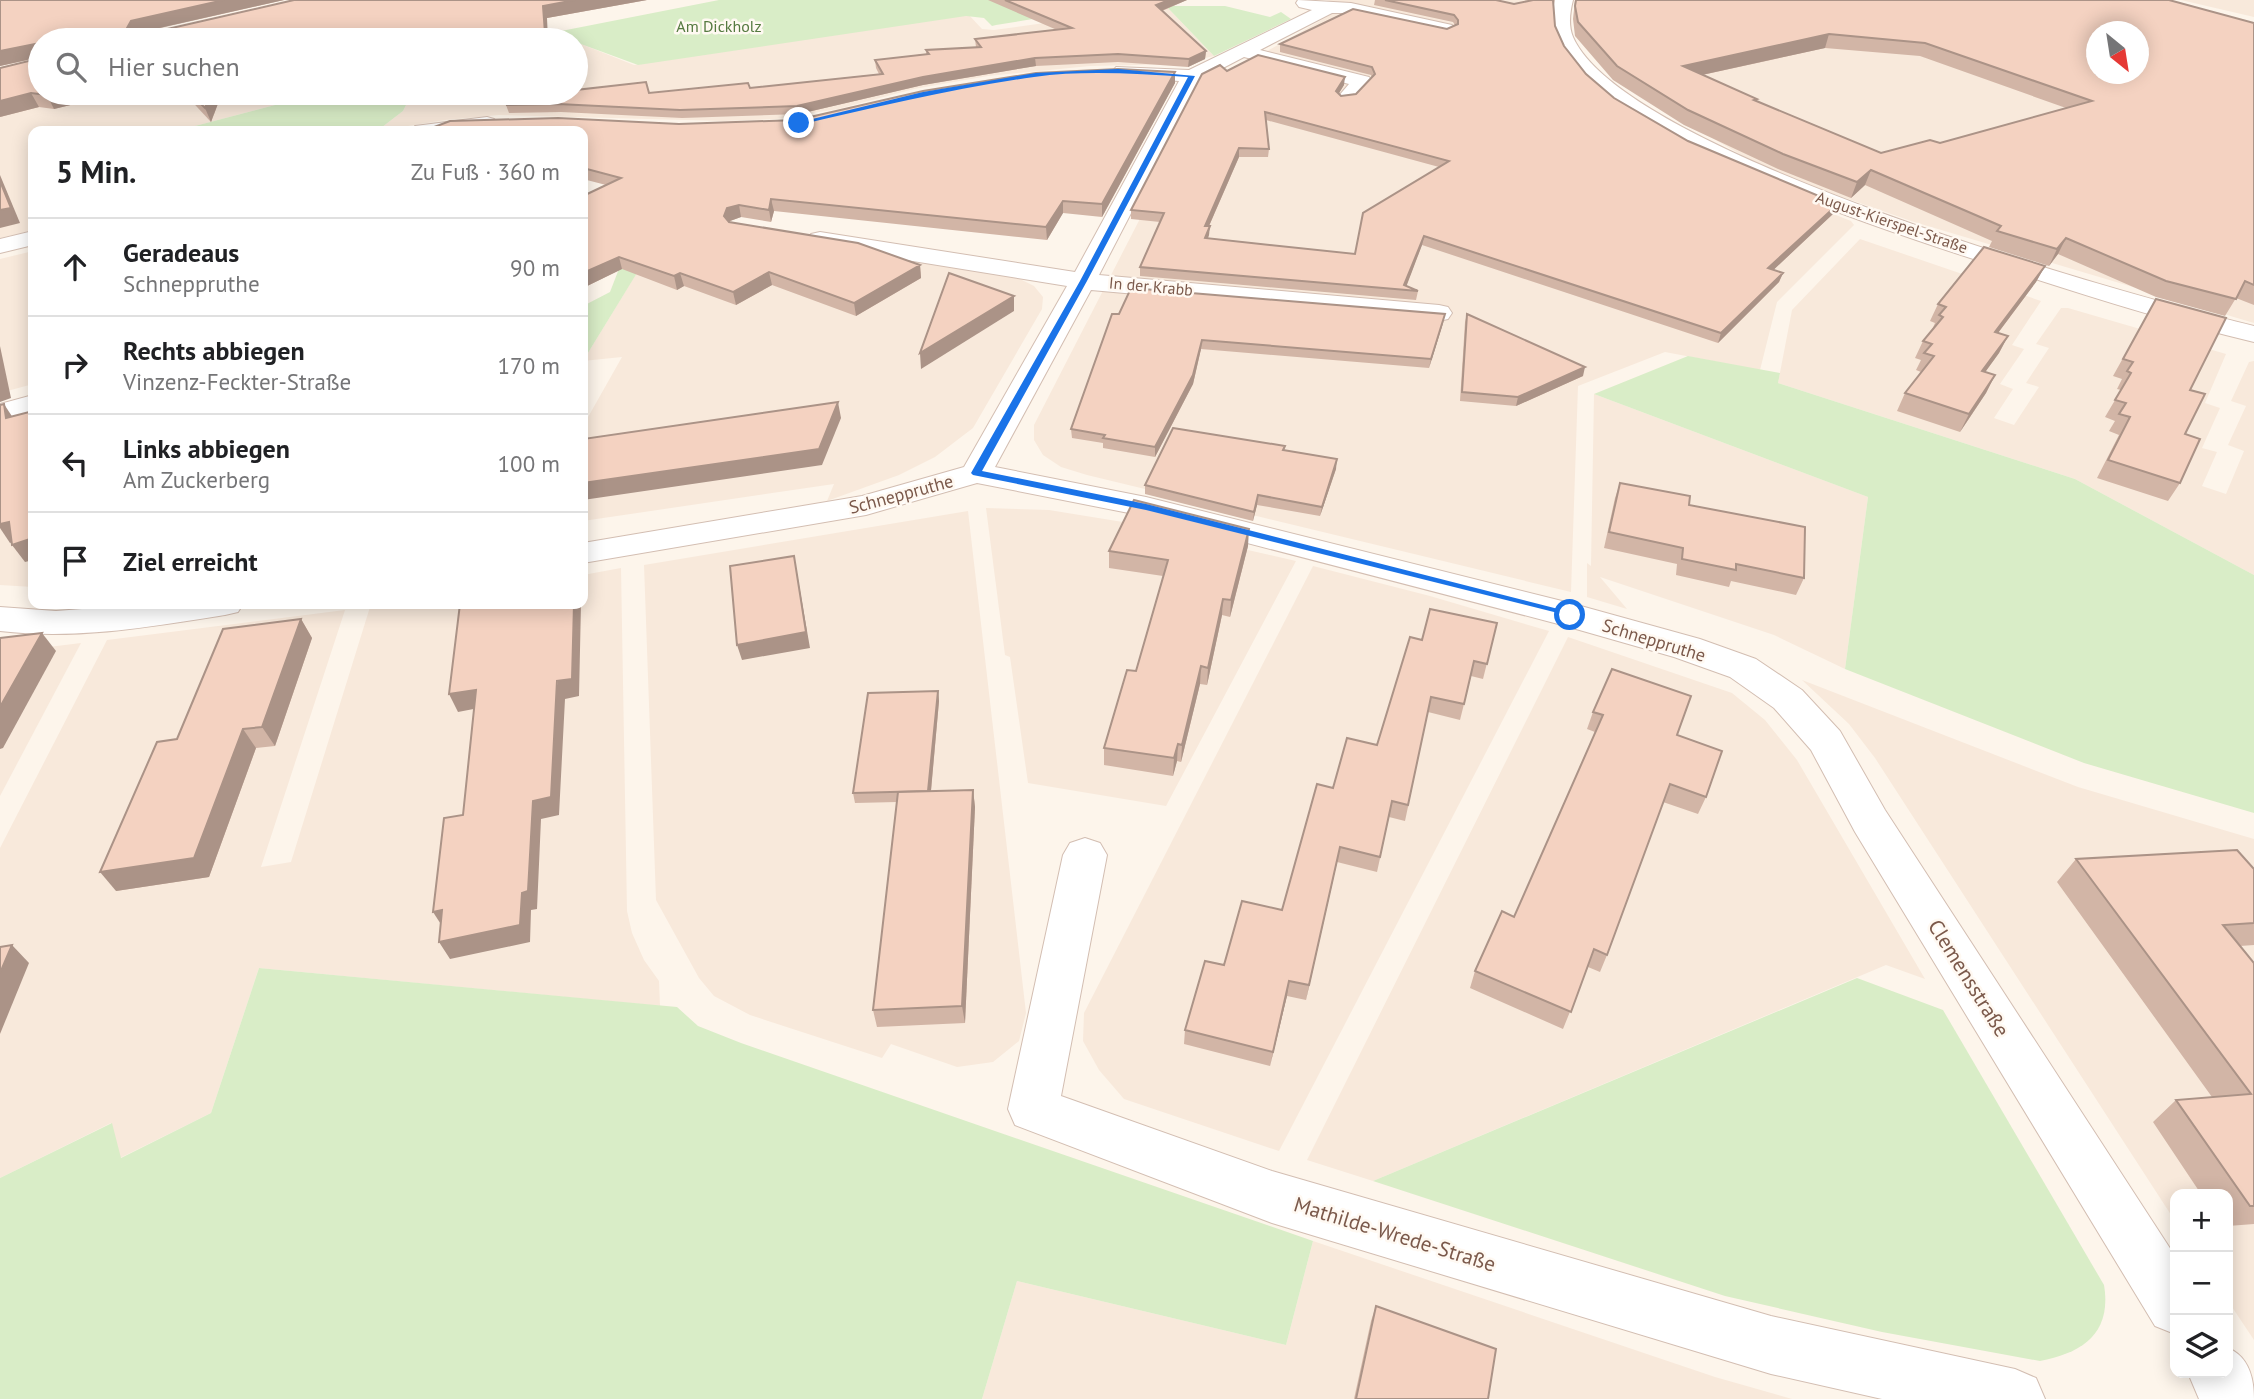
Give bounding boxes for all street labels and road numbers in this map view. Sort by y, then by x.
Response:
street label: August-Kierspel-Straße [1814,187,1970,257]
street label: In der Krabb [1108,272,1194,300]
street label: Schneppruthe [846,469,956,519]
street label: Schneppruthe [1600,613,1708,667]
street label: Clemensstraße [1922,914,2016,1042]
street label: Mathilde-Wrede-Straße [1291,1190,1499,1278]

